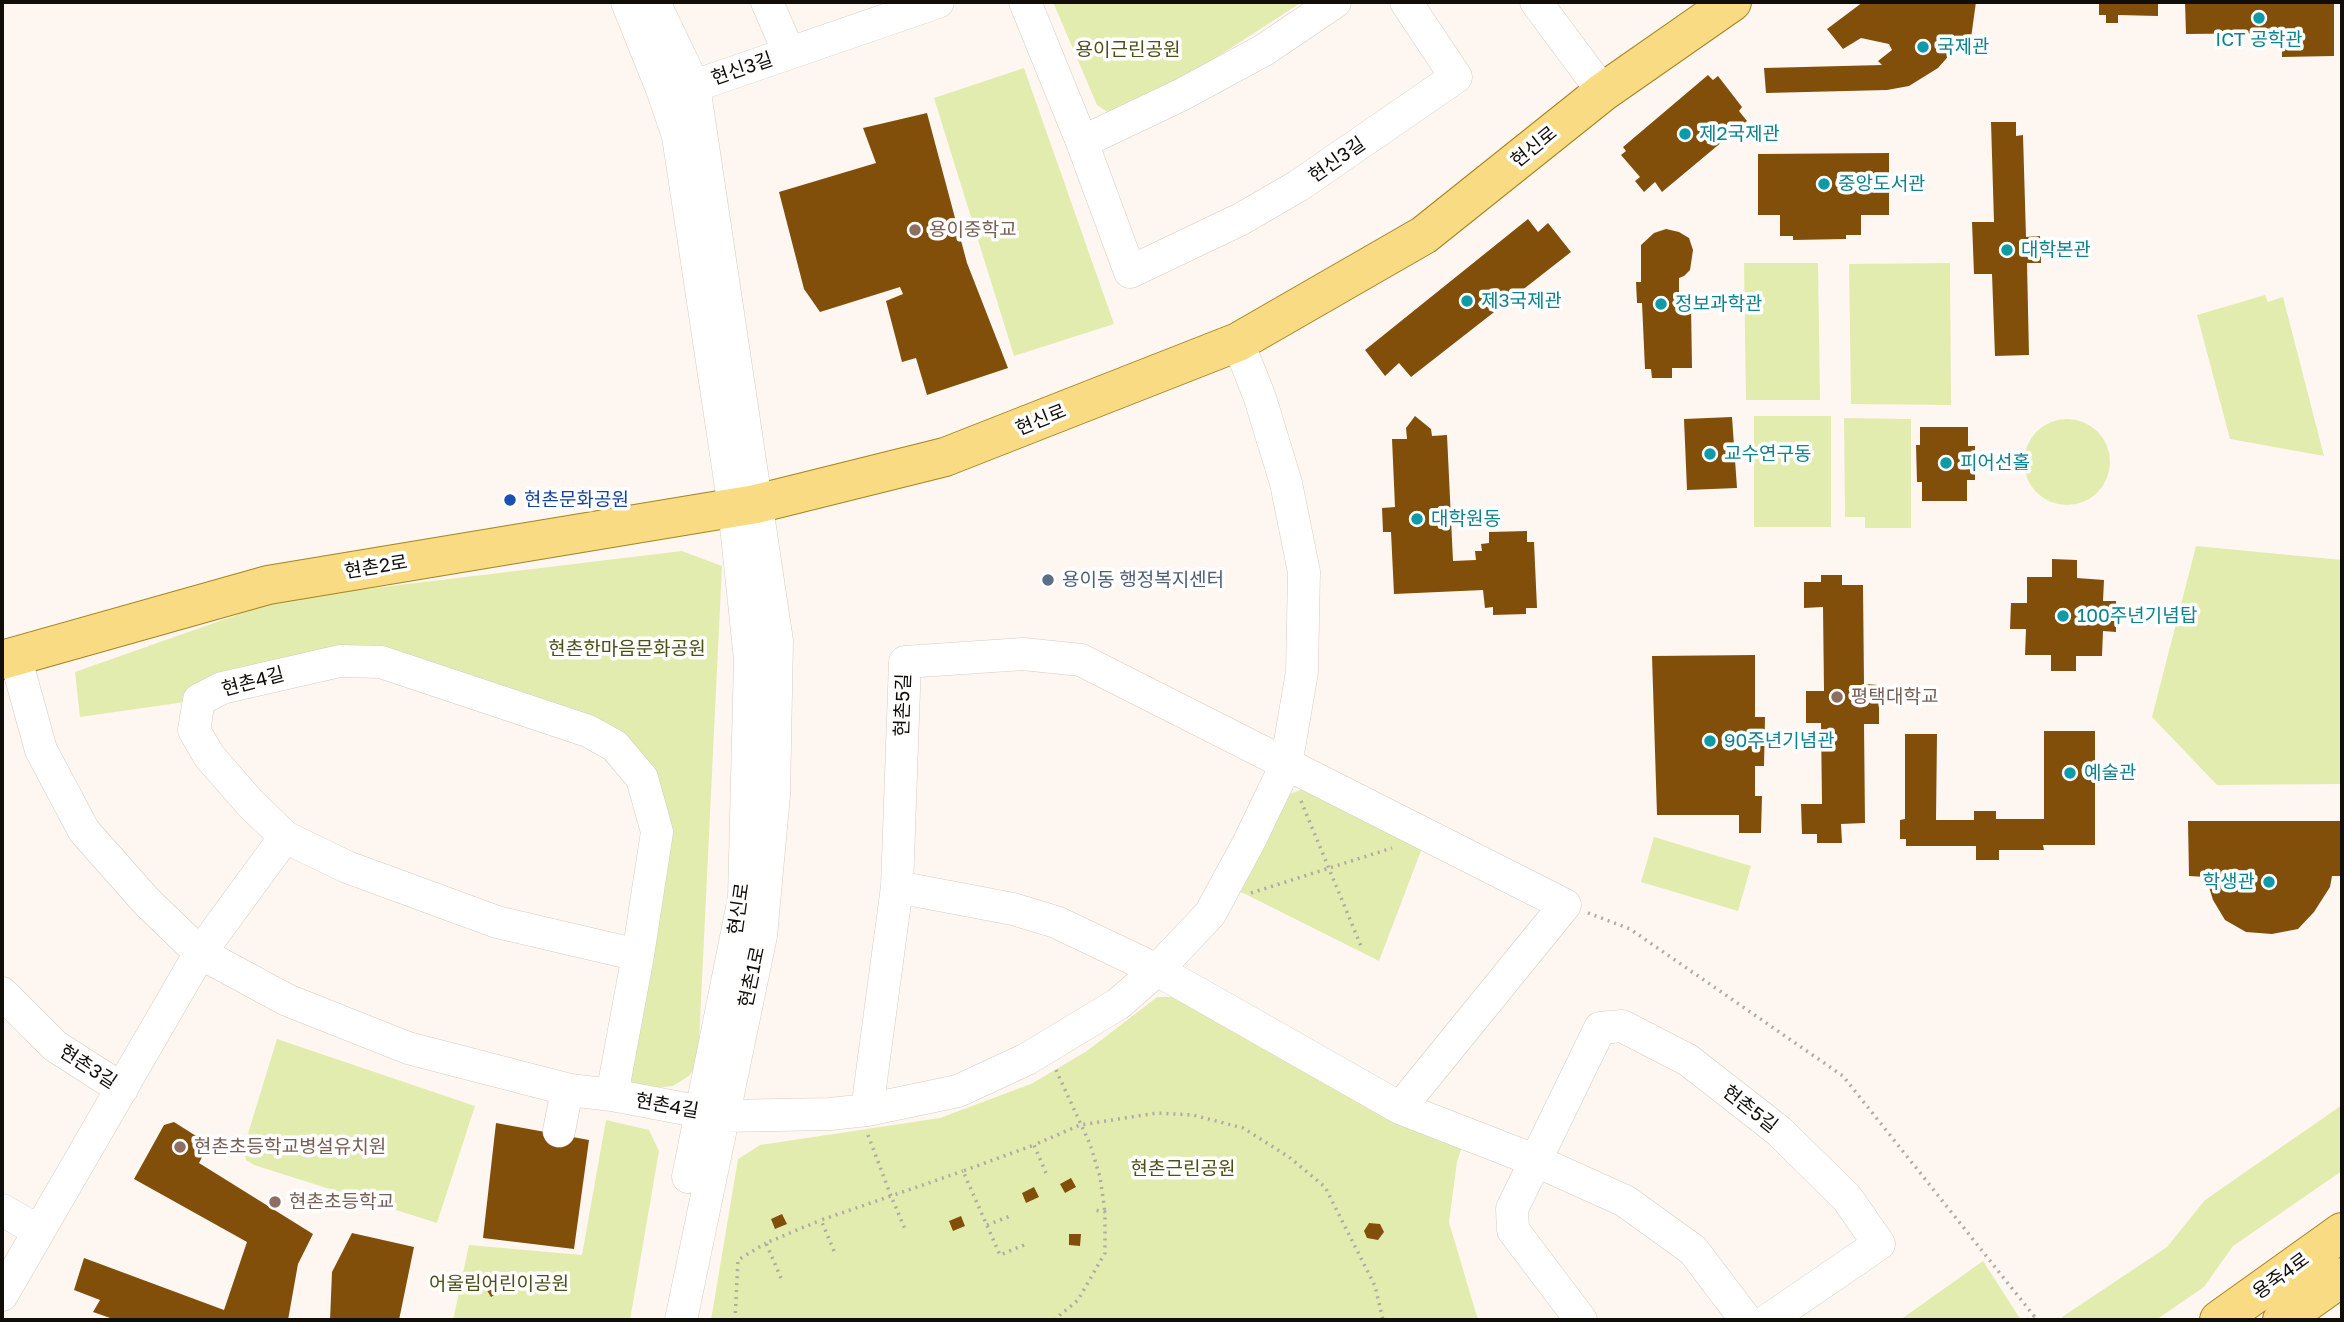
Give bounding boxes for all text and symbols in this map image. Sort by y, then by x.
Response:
marker: ICT 공학관 [2251,10,2267,26]
place label: ICT 공학관 [2215,29,2303,51]
place label: 국제관 [1937,36,1989,58]
park label: 용이근린공원 [1076,39,1180,61]
marker: 국제관 [1915,39,1931,55]
street label: 현신3길 [708,48,776,90]
street label: 현신로 [1506,122,1562,172]
place label: 제2국제관 [1699,123,1780,145]
marker: 제2국제관 [1677,126,1693,142]
street label: 현신3길 [1304,132,1370,188]
place label: 중앙도서관 [1838,173,1925,195]
marker: 중앙도서관 [1816,176,1832,192]
place label: 용이중학교 [929,219,1016,241]
marker: 용이중학교 [907,222,923,238]
place label: 대학본관 [2021,239,2091,261]
marker: 대학본관 [1999,242,2015,258]
place label: 제3국제관 [1481,290,1562,312]
marker: 제3국제관 [1459,293,1475,309]
place label: 정보과학관 [1675,293,1762,315]
marker: 정보과학관 [1653,296,1669,312]
street label: 현신로 [1012,400,1070,440]
place label: 교수연구동 [1724,443,1811,465]
marker: 교수연구동 [1702,446,1718,462]
place label: 피어선홀 [1960,452,2030,474]
marker: 피어선홀 [1938,455,1954,471]
place label: 현촌문화공원 [524,489,629,511]
marker: 현촌문화공원 [502,492,518,508]
place label: 대학원동 [1431,508,1501,530]
marker: 대학원동 [1409,511,1425,527]
street label: 현촌2로 [343,551,409,583]
place label: 용이동 행정복지센터 [1062,569,1224,591]
marker: 용이동 행정복지센터 [1040,572,1056,588]
place label: 100주년기념탑 [2077,605,2197,627]
marker: 100주년기념탑 [2055,608,2071,624]
park label: 현촌한마음문화공원 [548,638,706,660]
street label: 현촌4길 [219,663,287,701]
street label: 현촌5길 [890,673,916,737]
place label: 평택대학교 [1851,686,1938,708]
marker: 평택대학교 [1829,689,1845,705]
place label: 90주년기념관 [1724,730,1835,752]
marker: 90주년기념관 [1702,733,1718,749]
place label: 예술관 [2084,762,2136,784]
marker: 예술관 [2062,765,2078,781]
place label: 학생관 [2203,871,2255,893]
marker: 학생관 [2261,874,2277,890]
street label: 현신로 [724,881,754,937]
street label: 현촌1로 [734,944,770,1010]
street label: 현촌3길 [55,1040,121,1094]
street label: 현촌5길 [1718,1080,1782,1138]
street label: 현촌4길 [633,1089,701,1123]
place label: 현촌초등학교병설유치원 [194,1136,386,1158]
marker: 현촌초등학교병설유치원 [172,1139,188,1155]
park label: 현촌근린공원 [1131,1158,1235,1180]
place label: 현촌초등학교 [289,1191,394,1213]
marker: 현촌초등학교 [267,1194,283,1210]
street label: 용죽4로 [2248,1248,2314,1304]
park label: 어울림어린이공원 [429,1273,569,1295]

